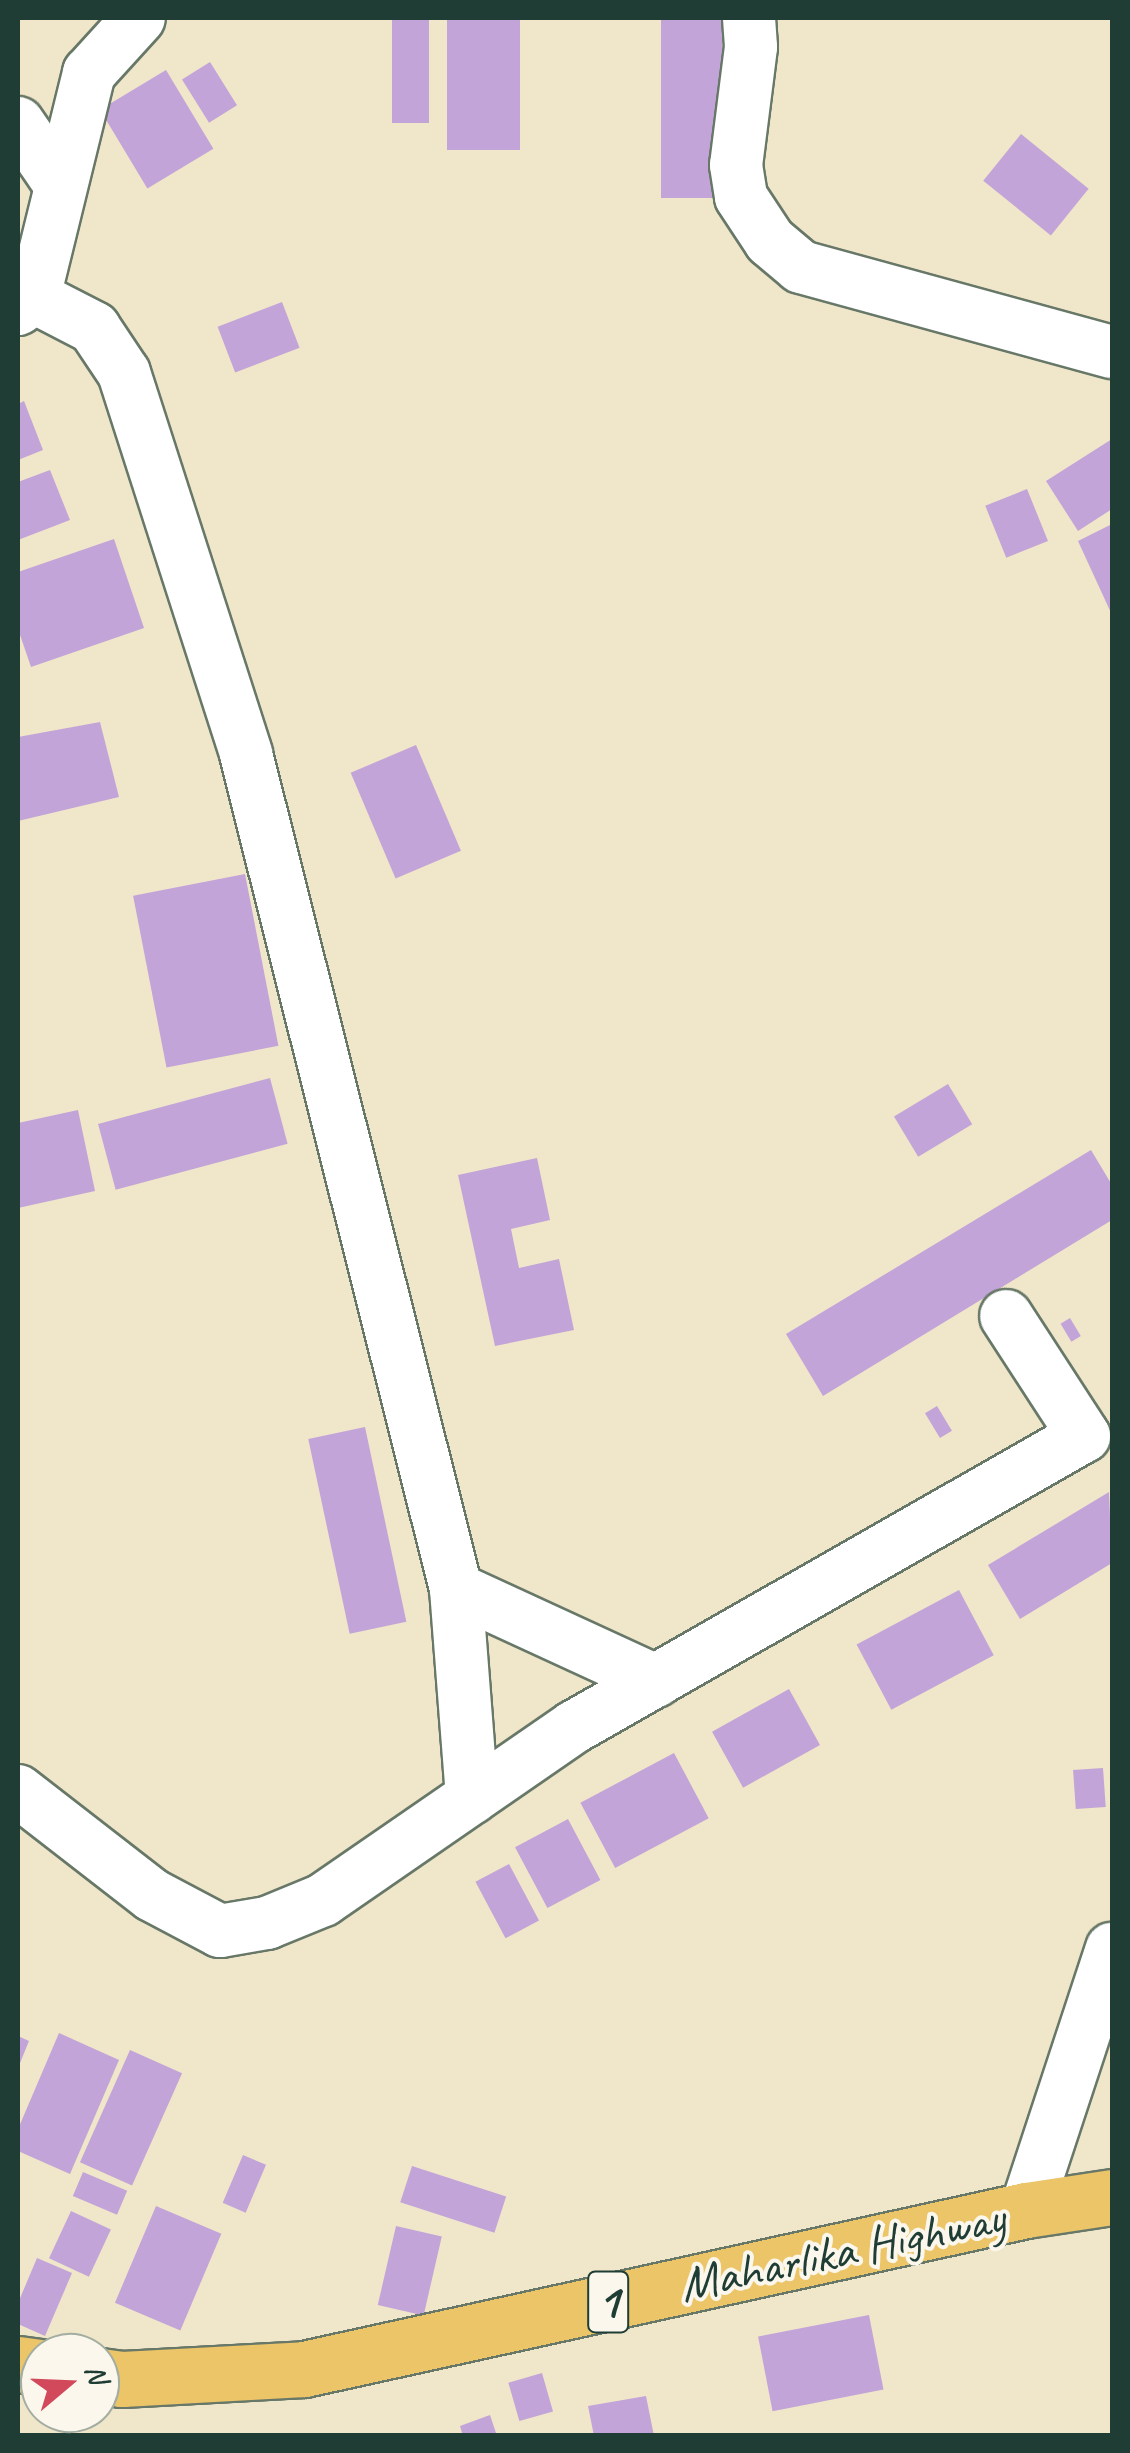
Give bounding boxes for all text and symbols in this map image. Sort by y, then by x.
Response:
street label: Maharlika Highway [674,2187,1010,2315]
road number: 1 [586,2259,630,2345]
north arrow [20,2333,120,2433]
text: N [78,2360,116,2388]

